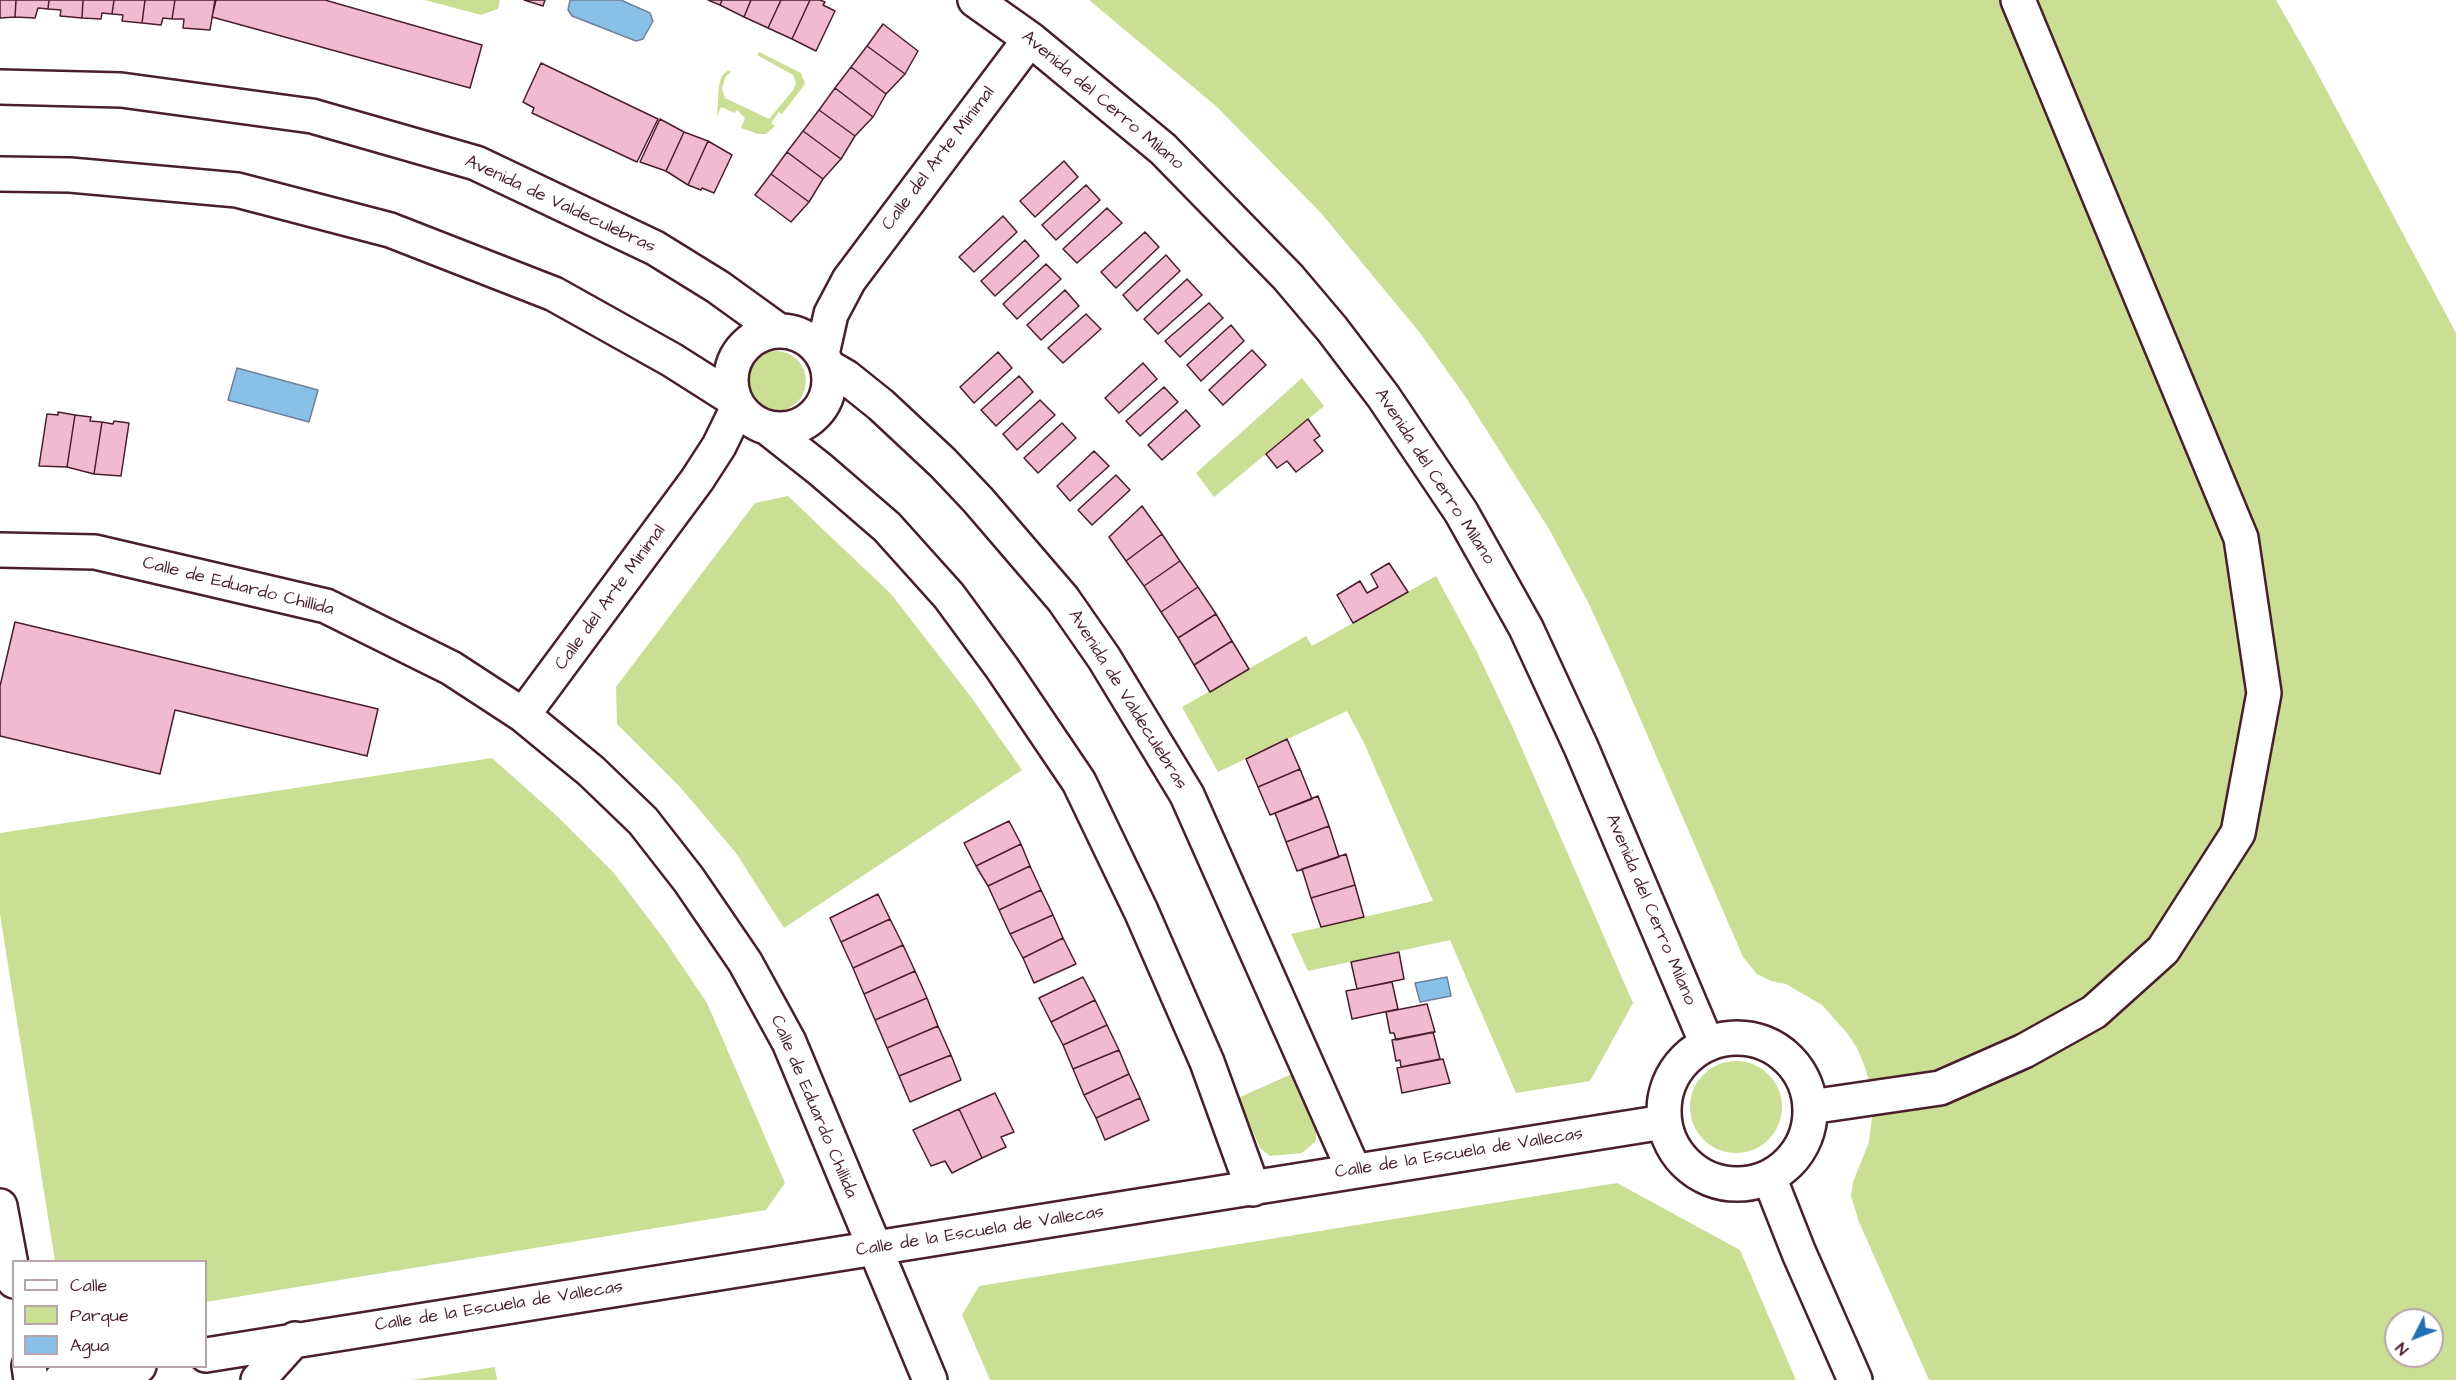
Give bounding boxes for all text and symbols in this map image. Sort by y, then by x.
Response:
street label: Avenida del Cerro Milano [1016,27,1188,175]
street label: Calle del Arte Minimal [878,83,1000,235]
street label: Avenida de Valdeculebras [461,151,659,259]
street label: Avenida del Cerro Milano [1369,385,1499,569]
street label: Calle del Arte Minimal [551,521,671,675]
street label: Calle de Eduardo Chillida [140,553,336,621]
street label: Avenida de Valdeculebras [1063,606,1191,794]
street label: Avenida del Cerro Milano [1600,811,1700,1009]
street label: Calle de Eduardo Chillida [765,1012,861,1202]
street label: Calle de la Escuela de Vallecas [1334,1124,1584,1184]
street label: Calle de la Escuela de Vallecas [855,1202,1105,1262]
legend [12,1260,207,1368]
text: Calle [70,1273,107,1298]
street label: Calle de la Escuela de Vallecas [374,1277,624,1337]
text: Parque [70,1303,129,1328]
north arrow [2384,1308,2444,1368]
text: Agua [70,1333,109,1358]
text: N [2391,1338,2414,1360]

